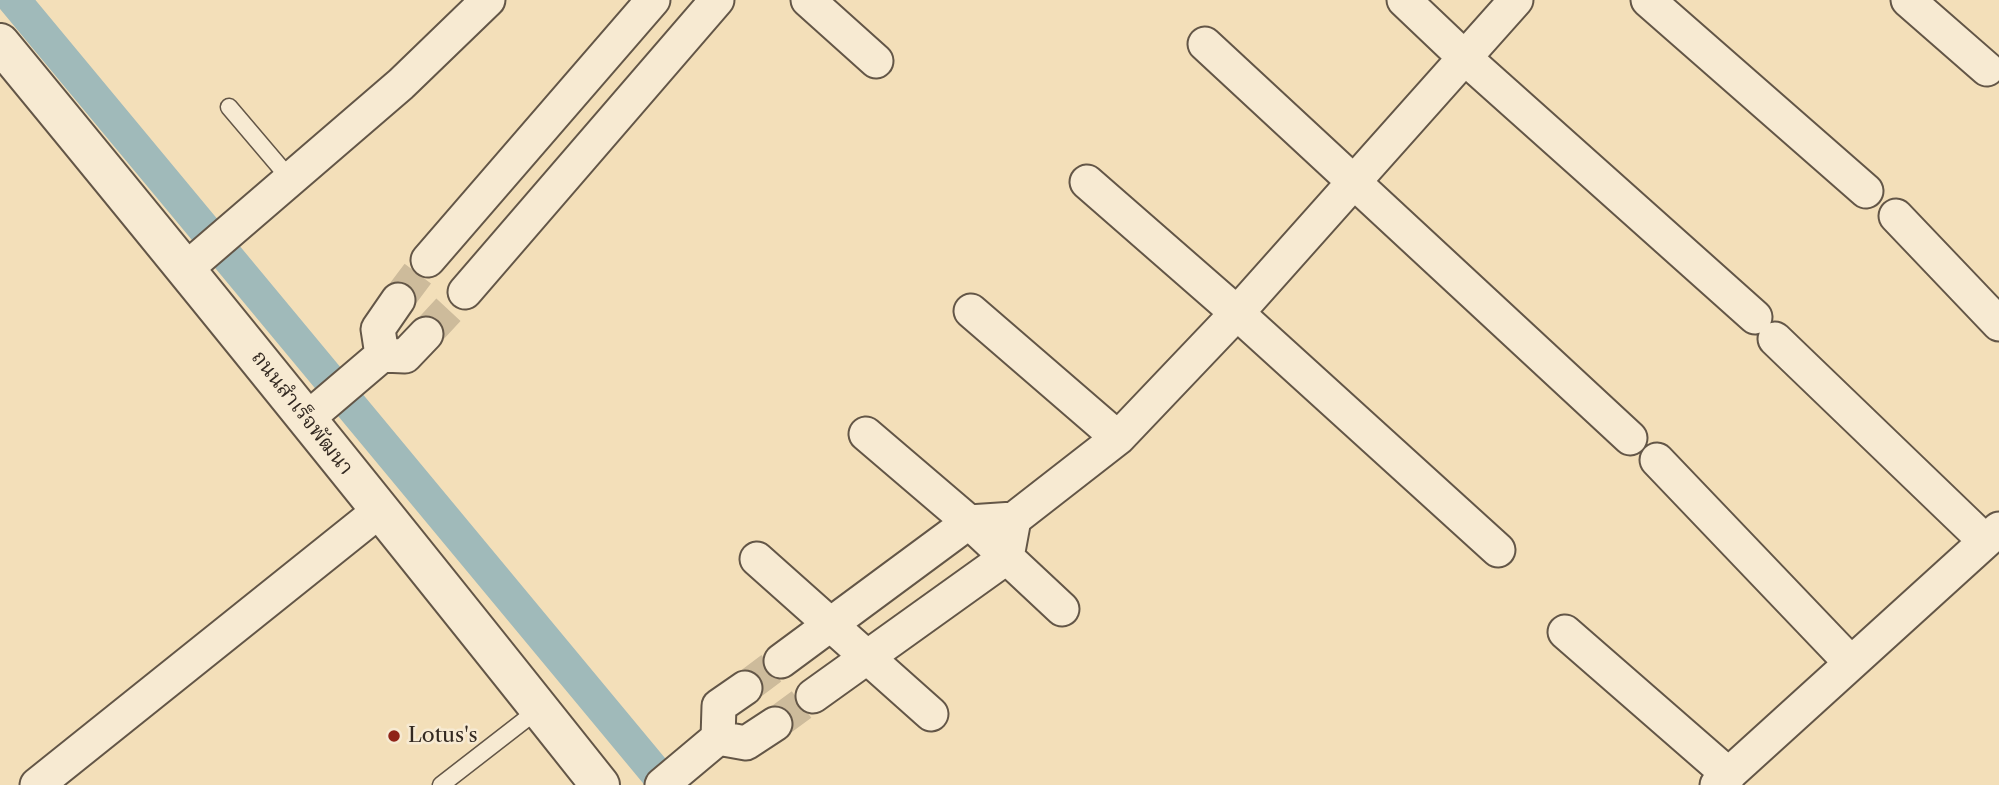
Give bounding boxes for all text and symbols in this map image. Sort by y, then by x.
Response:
street label: ถนนสำเร็จพัฒนา [246,346,358,480]
place label: Lotus's [408,723,478,749]
marker: Lotus's [386,728,402,744]

